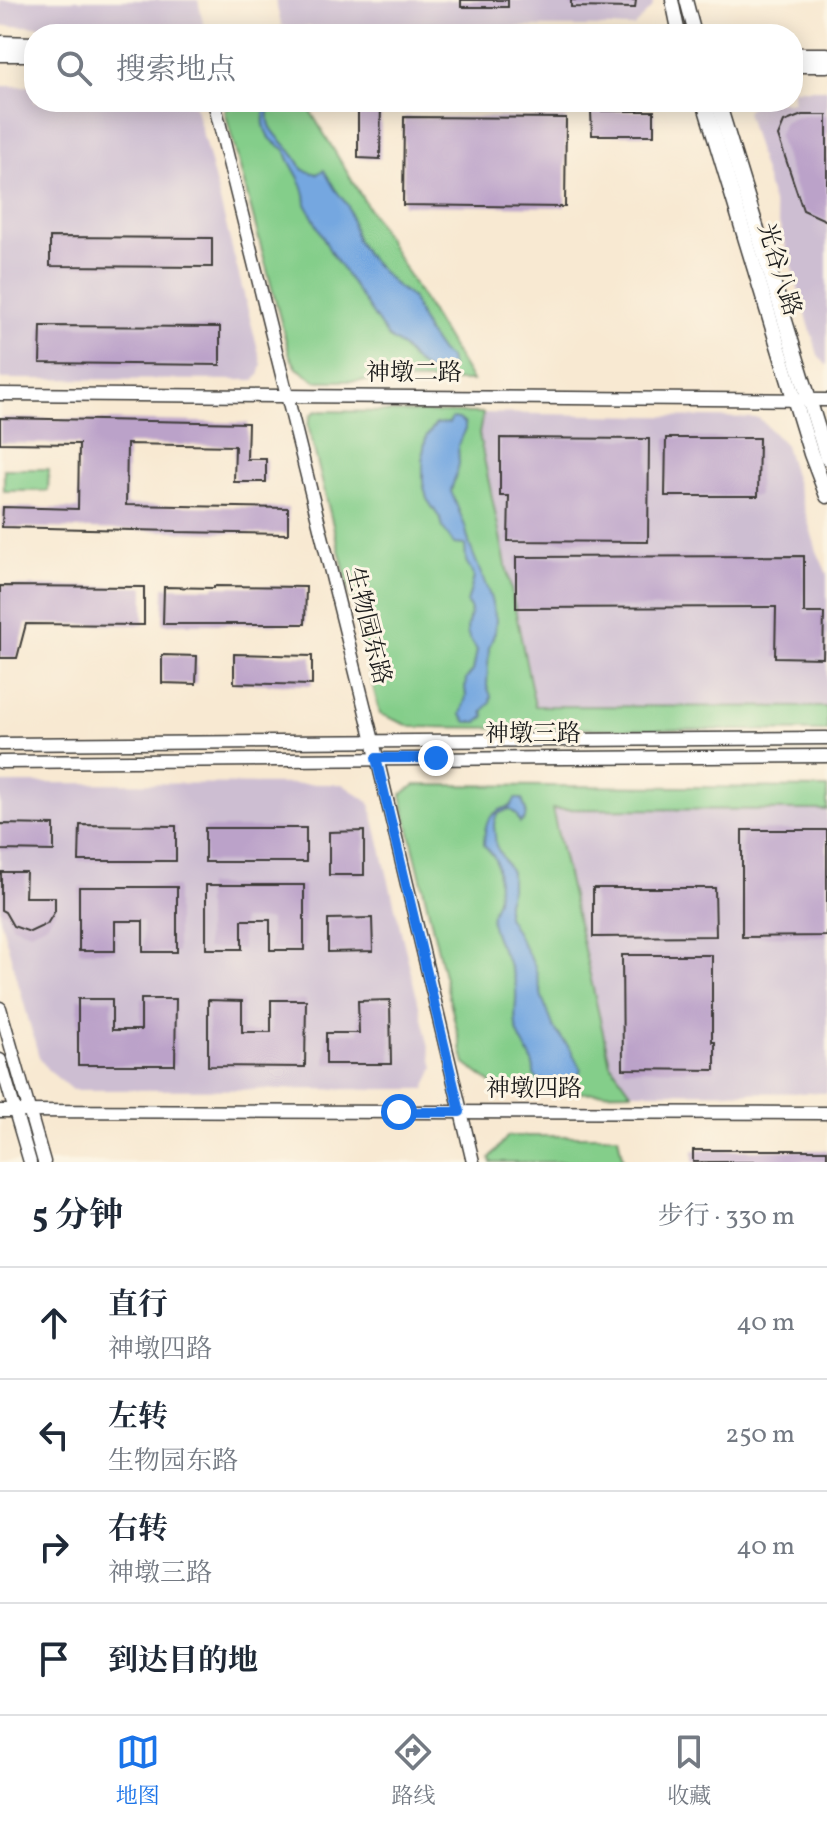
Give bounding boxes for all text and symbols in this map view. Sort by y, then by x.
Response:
search box [24,24,803,112]
icon: search [52,46,96,90]
text: 搜索地点 [116,50,236,92]
street label: 光谷八路 [748,219,808,321]
street label: 神墩二路 [366,357,462,391]
street label: 生物园东路 [336,564,398,688]
street label: 神墩三路 [485,718,581,752]
route end [418,740,454,776]
street label: 神墩四路 [486,1073,582,1107]
route start [381,1094,417,1130]
text: 5 分钟 [32,1194,123,1241]
text: 步行 · 330 m [658,1199,795,1235]
text: 直行 [108,1285,168,1327]
icon: ahead [32,1301,76,1345]
text: 40 m [736,1305,795,1341]
text: 神墩四路 [108,1332,212,1368]
text: 左转 [108,1397,168,1439]
icon: left [32,1413,76,1457]
text: 250 m [725,1417,795,1453]
text: 生物园东路 [108,1444,238,1480]
text: 右转 [108,1509,168,1551]
icon: right [32,1525,76,1569]
text: 40 m [736,1529,795,1565]
text: 神墩三路 [108,1556,212,1592]
icon: arrive [32,1637,76,1681]
text: 到达目的地 [108,1641,258,1683]
tab: 地图 [116,1730,160,1813]
tab: 路线 [391,1730,435,1813]
tab: 收藏 [667,1730,711,1813]

